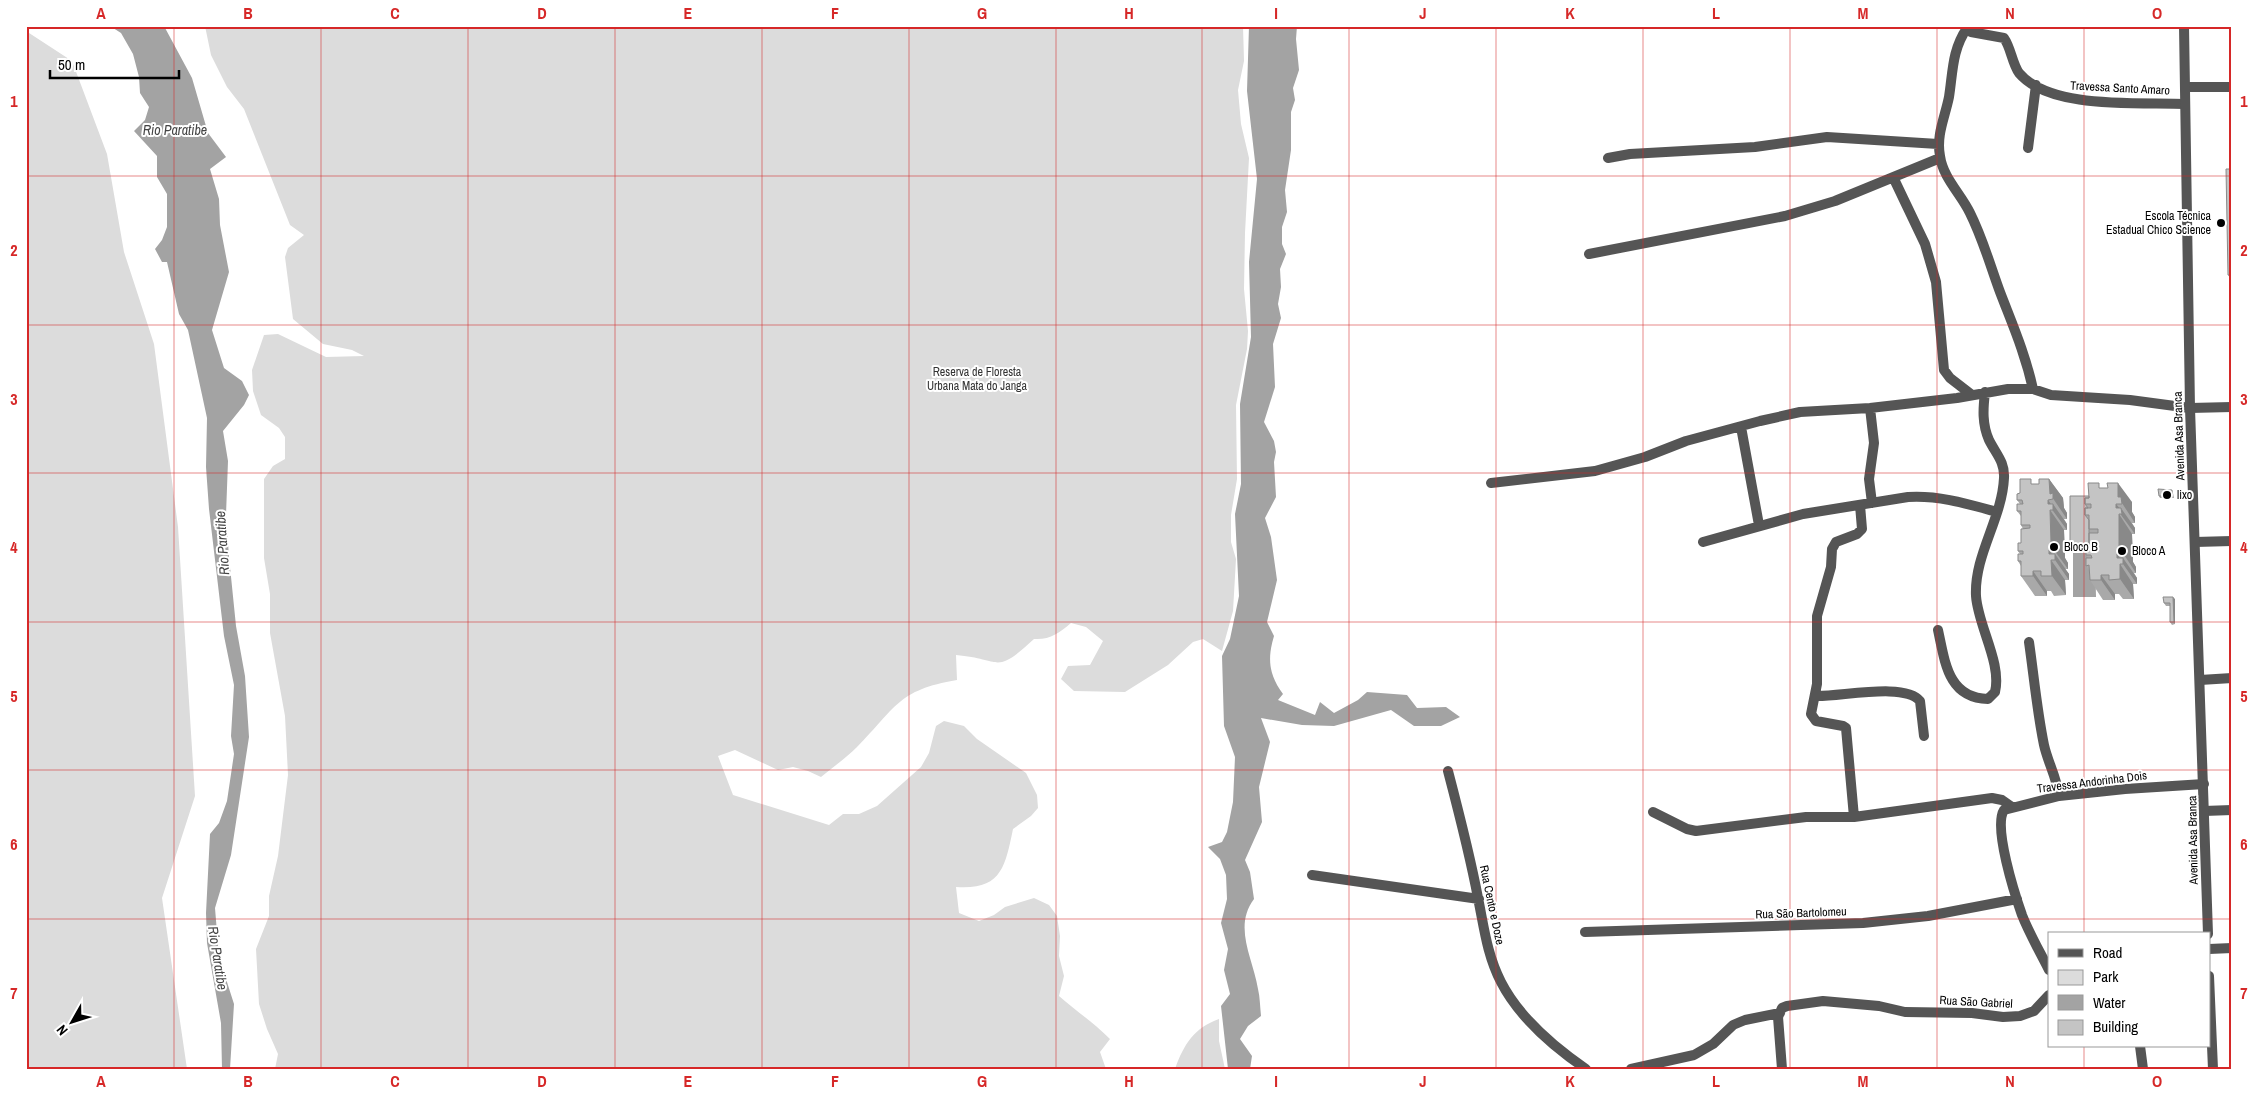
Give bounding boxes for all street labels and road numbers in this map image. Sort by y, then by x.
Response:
street label: Travessa Santo Amaro [2070,77,2170,99]
street label: Avenida Asa Branca [2169,391,2189,482]
street label: Travessa Andorinha Dois [2036,767,2148,797]
street label: Avenida Asa Branca [2184,795,2202,886]
street label: Rua Cento e Doze [1476,864,1508,946]
street label: Rua São Bartolomeu [1755,903,1847,923]
street label: Rua São Gabriel [1939,992,2013,1012]

